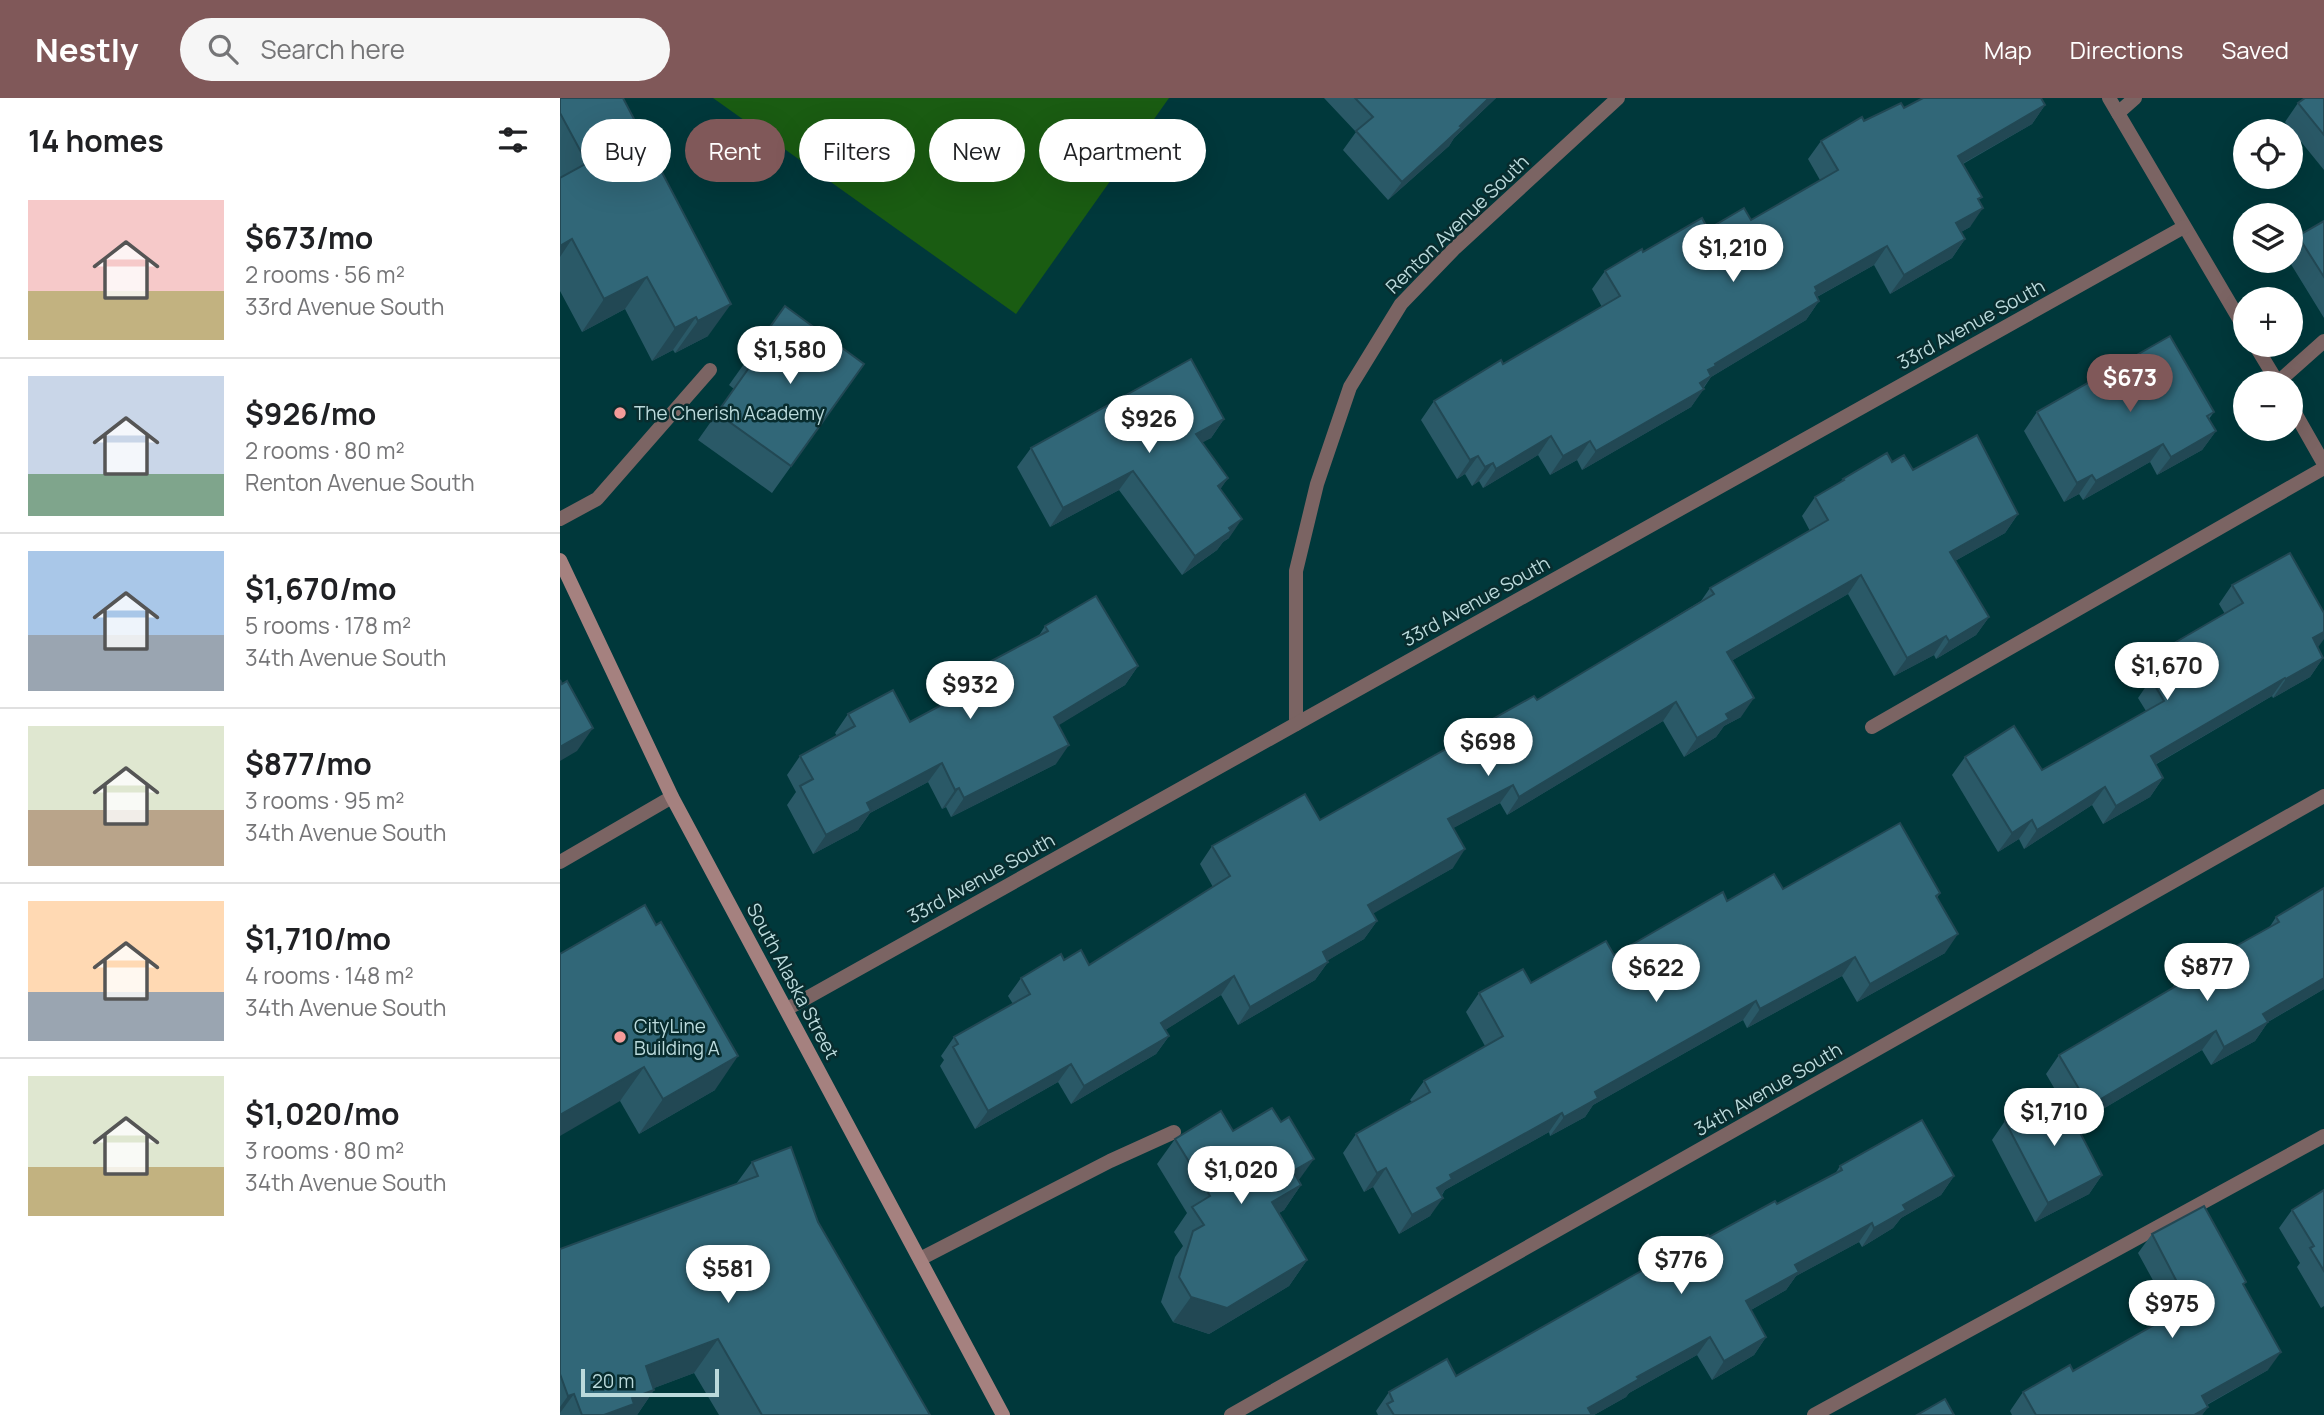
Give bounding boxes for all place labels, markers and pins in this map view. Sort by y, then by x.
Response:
pin: $1,210 [1676,225,1790,284]
pin: $1,580 [733,327,847,386]
pin: $673 [2089,354,2171,414]
pin: $926 [1108,396,1190,455]
place label: The Cherish Academy [634,400,825,426]
marker: The Cherish Academy [612,405,628,421]
pin: $1,670 [2110,642,2224,702]
pin: $932 [929,662,1011,721]
pin: $698 [1447,718,1529,778]
pin: $622 [1615,944,1697,1004]
pin: $877 [2166,944,2248,1003]
place label: CityLine Building A [634,1013,720,1061]
marker: CityLine Building A [612,1029,628,1045]
pin: $1,710 [1997,1088,2111,1148]
pin: $1,020 [1184,1146,1298,1206]
pin: $776 [1640,1236,1722,1296]
pin: $581 [687,1246,769,1305]
pin: $975 [2131,1280,2213,1340]

